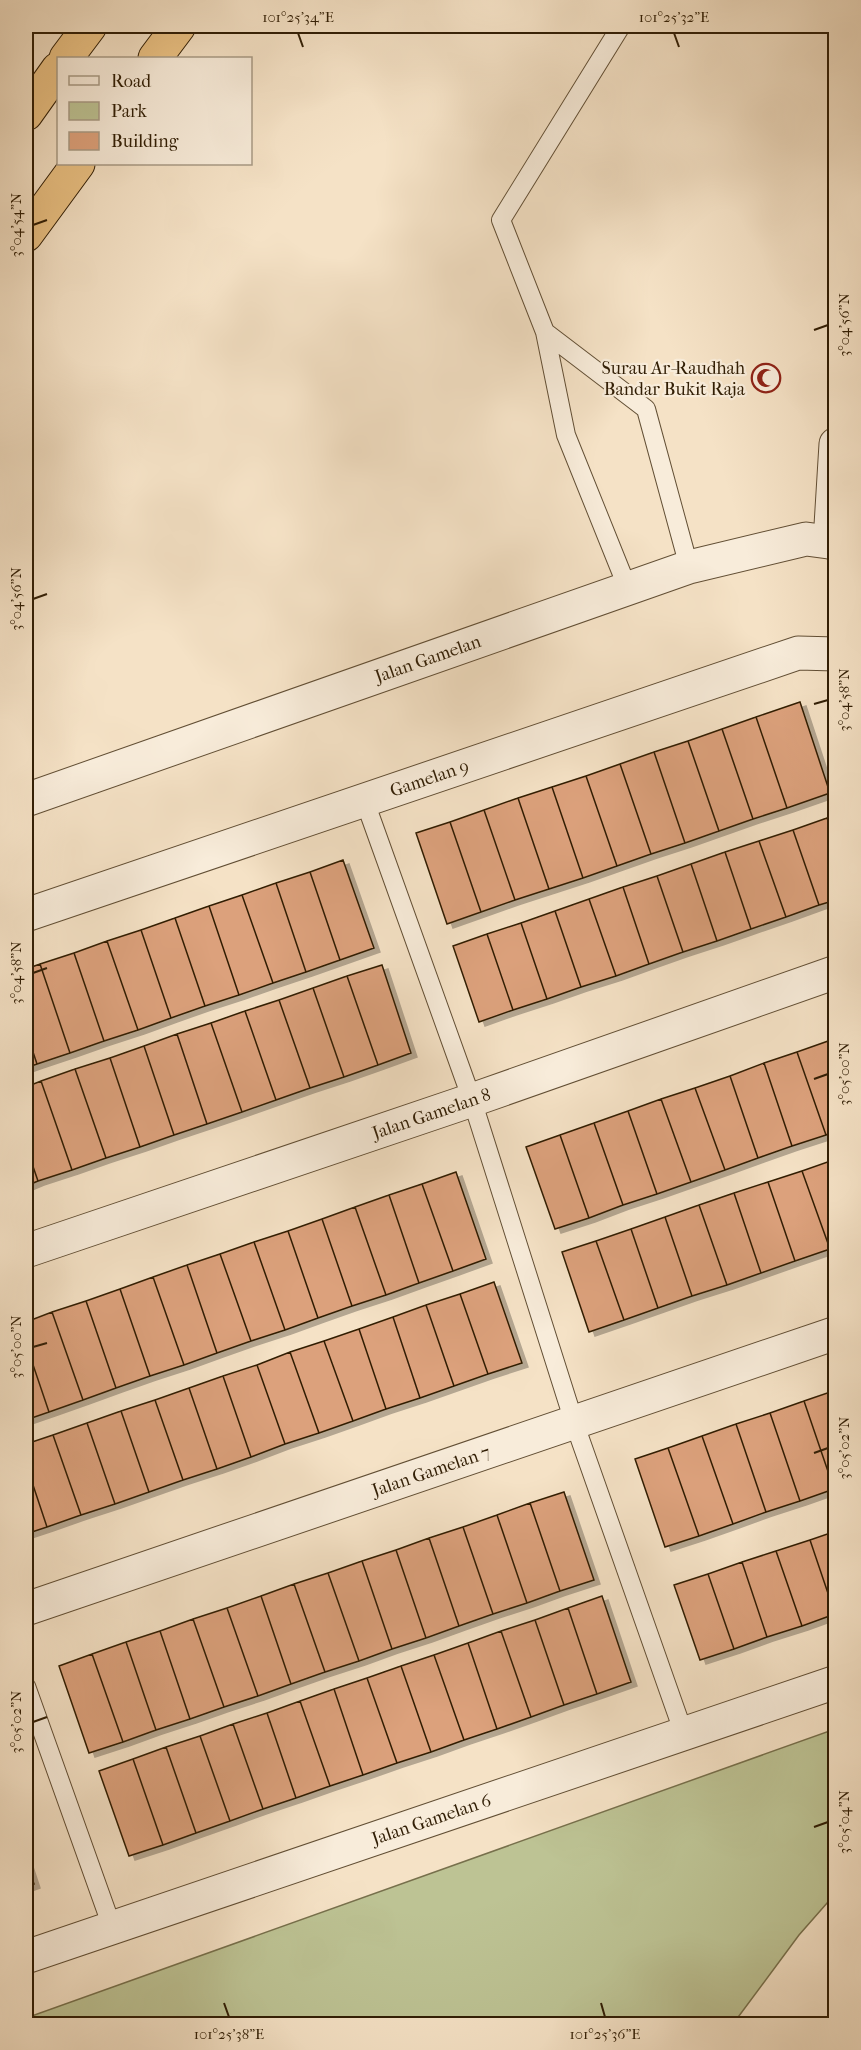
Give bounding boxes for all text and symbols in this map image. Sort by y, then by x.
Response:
text: 101°25'34"E [262,8,334,26]
text: 101°25'32"E [639,8,709,26]
legend [57,57,252,165]
text: Road [111,71,151,92]
text: Park [111,101,148,122]
text: Building [111,131,179,152]
text: 3°04'54"N [7,192,25,257]
text: 3°04'56"N [835,293,853,357]
place label: Surau Ar-Raudhah Bandar Bukit Raja [602,358,746,400]
mosque icon: Surau Ar-Raudhah Bandar Bukit Raja [750,362,782,394]
text: 3°04'56"N [7,567,25,631]
street label: Jalan Gamelan [370,630,484,688]
text: 3°04'58"N [835,668,853,732]
street label: Gamelan 9 [387,755,472,801]
text: 3°04'58"N [7,941,25,1005]
text: 3°05'00"N [835,1042,853,1106]
street label: Jalan Gamelan 8 [367,1084,493,1144]
text: 3°05'00"N [7,1315,25,1379]
text: 3°05'02"N [835,1416,853,1479]
street label: Jalan Gamelan 7 [367,1441,493,1501]
text: 3°05'02"N [7,1690,25,1753]
street label: Jalan Gamelan 6 [367,1789,494,1850]
text: 3°05'04"N [835,1789,853,1854]
text: 101°25'38"E [194,2025,264,2043]
text: 101°25'36"E [570,2025,640,2043]

